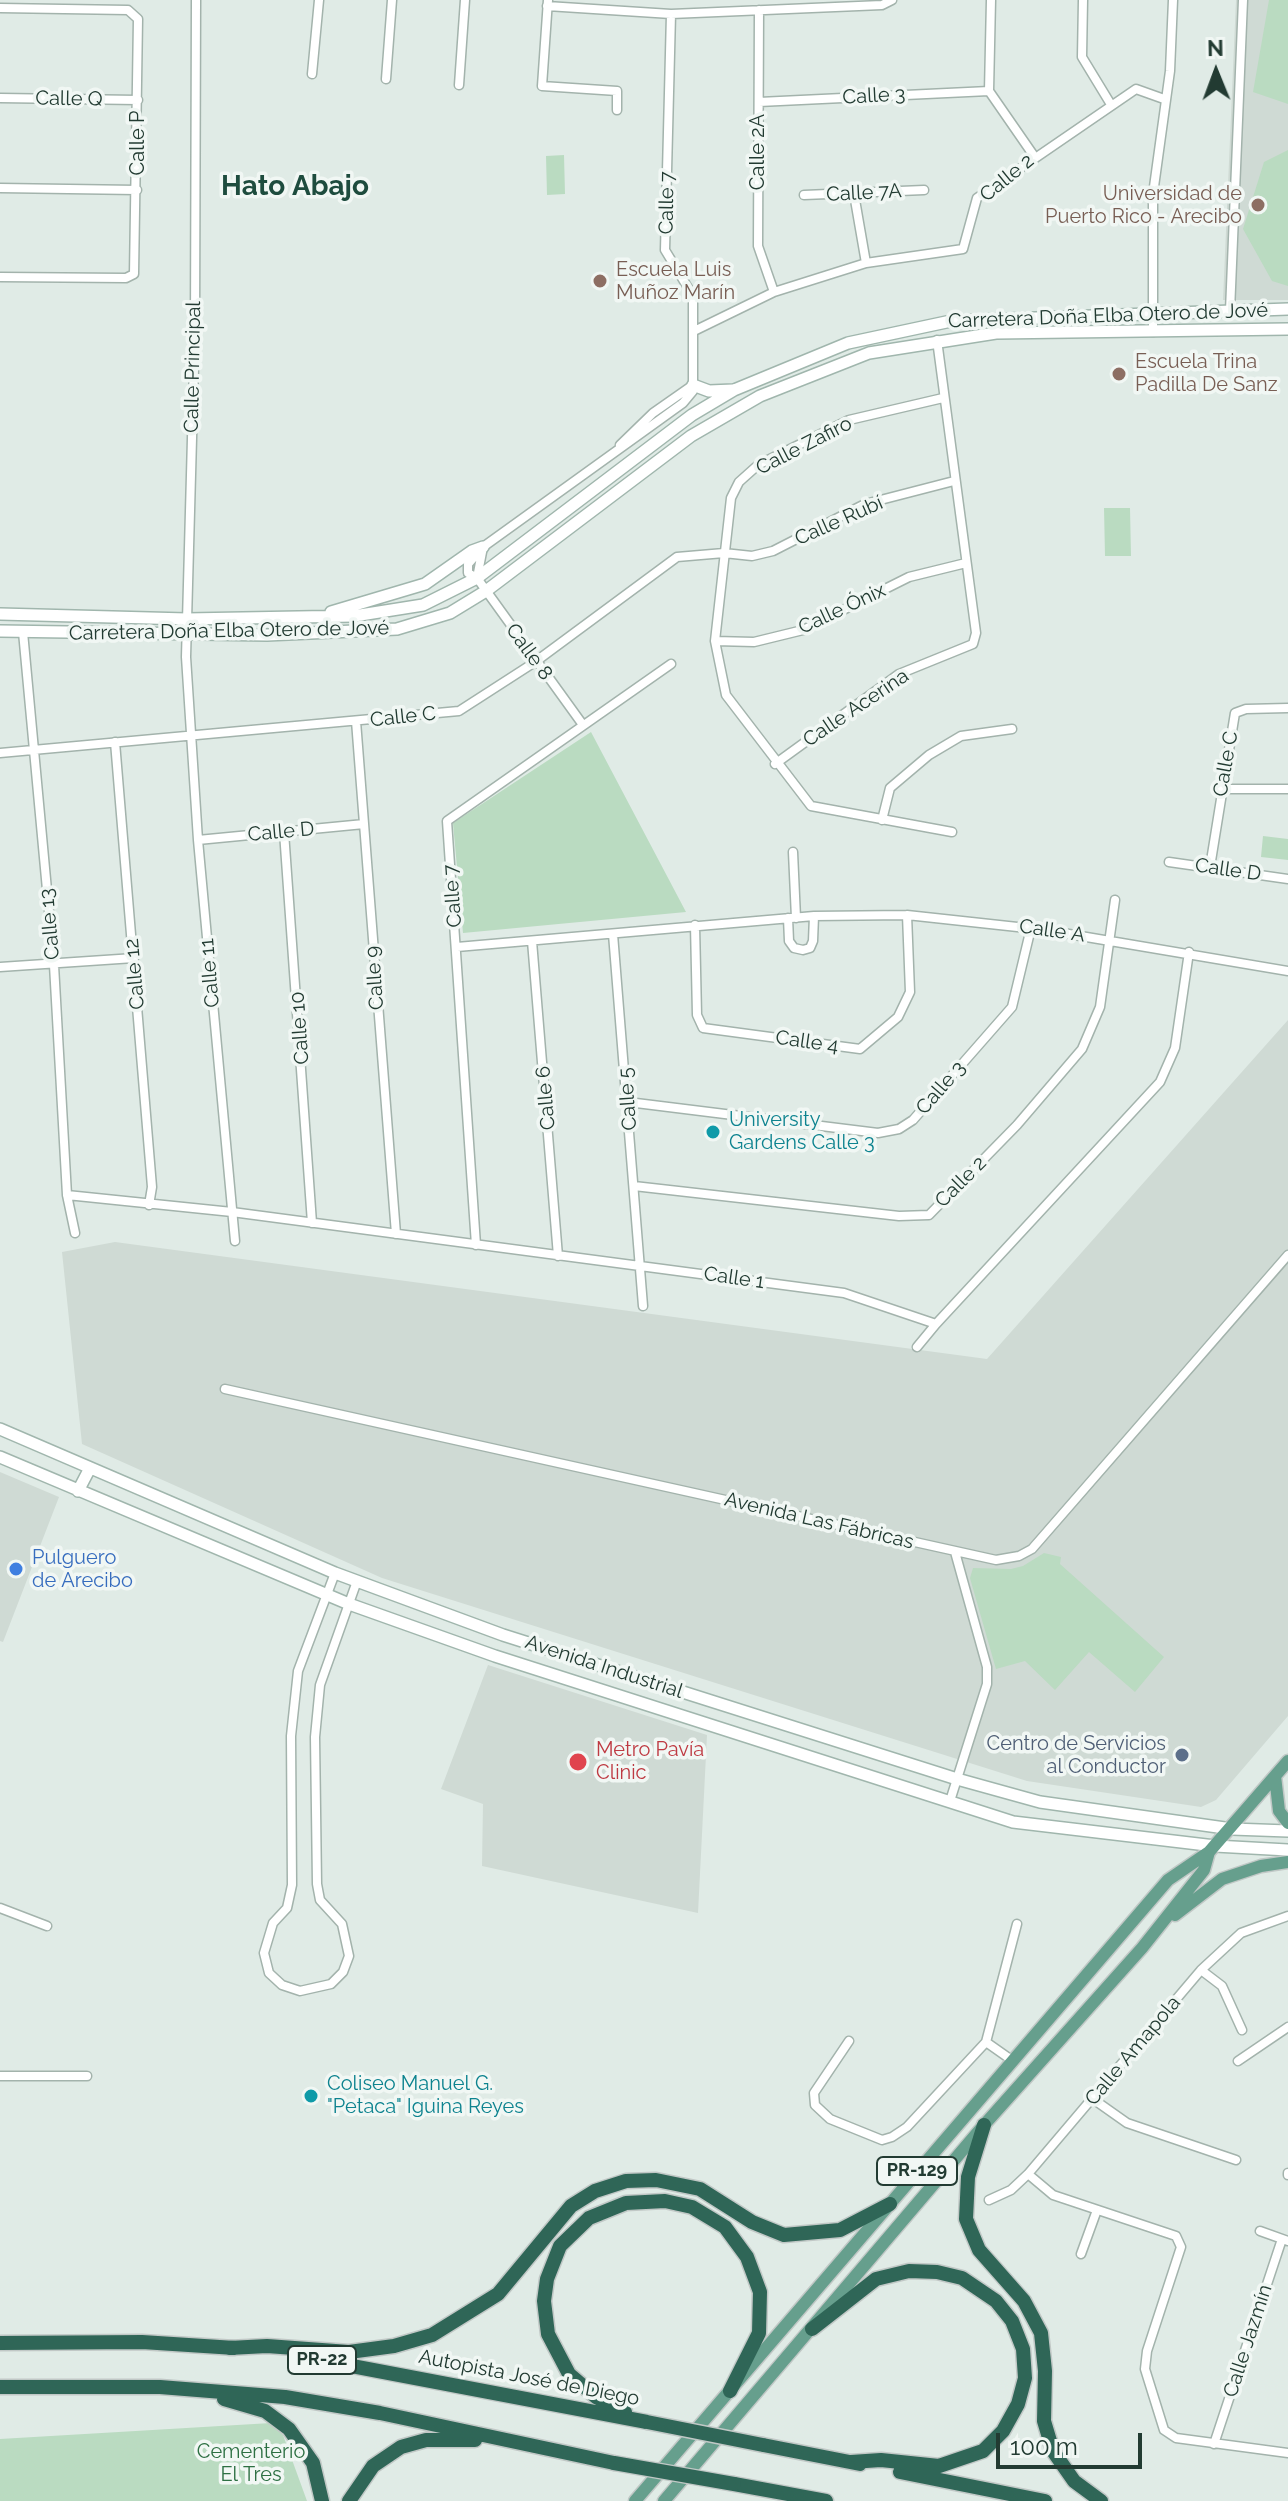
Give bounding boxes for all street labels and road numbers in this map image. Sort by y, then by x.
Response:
street label: Calle 3 [842,82,906,110]
street label: Calle Q [35,86,103,112]
street label: Calle P [126,111,150,175]
street label: Calle 2A [746,114,770,190]
street label: Calle 2 [975,149,1039,207]
street label: Calle 7 [654,171,680,235]
street label: Calle 7A [826,179,902,207]
street label: Carretera Doña Elba Otero de Jové [948,298,1268,334]
street label: Calle Principal [180,301,206,433]
street label: Calle Zafiro [752,412,856,480]
street label: Calle Rubí [791,491,887,551]
street label: Calle Ónix [795,578,889,640]
street label: Carretera Doña Elba Otero de Jové [69,616,389,646]
street label: Calle 8 [500,619,558,685]
street label: Calle Acerina [799,664,913,752]
street label: Calle C [369,702,437,732]
street label: Calle C [1208,729,1244,799]
street label: Calle D [247,817,315,847]
street label: Calle D [1193,853,1263,887]
street label: Calle 7 [439,864,467,928]
street label: Calle 13 [35,887,65,961]
street label: Calle A [1018,915,1086,947]
street label: Calle 12 [120,937,150,1011]
street label: Calle 11 [195,937,225,1009]
street label: Calle 9 [361,945,389,1011]
street label: Calle 10 [285,991,315,1065]
street label: Calle 4 [774,1026,840,1058]
street label: Calle 3 [911,1056,971,1120]
street label: Calle 6 [531,1065,561,1131]
street label: Calle 5 [614,1067,642,1131]
street label: Calle 2 [930,1151,992,1213]
street label: Calle 1 [702,1262,766,1294]
street label: Avenida Las Fábricas [722,1488,916,1554]
street label: Avenida Industrial [522,1630,686,1704]
street label: Calle Amapola [1080,1991,1186,2111]
road number: PR-129 [877,2157,957,2185]
street label: Calle Jazmín [1219,2282,1277,2400]
street label: Autopista José de Diego [417,2345,641,2411]
road number: PR-22 [288,2346,356,2374]

